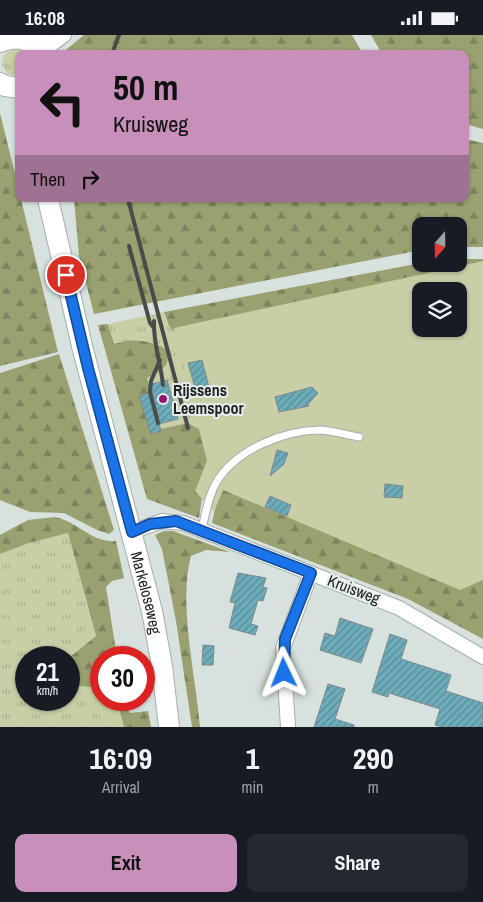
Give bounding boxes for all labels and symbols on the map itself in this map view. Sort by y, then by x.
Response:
north arrow [412,217,468,273]
pin [45,254,87,296]
place label: Rijssens Leemspoor [173,379,245,419]
marker: Rijssens Leemspoor [157,393,169,405]
street label: Markeloseweg [126,549,167,637]
street label: Kruisweg [325,569,384,609]
speed limit sign: 30 [90,646,155,711]
position arrow [257,646,309,698]

